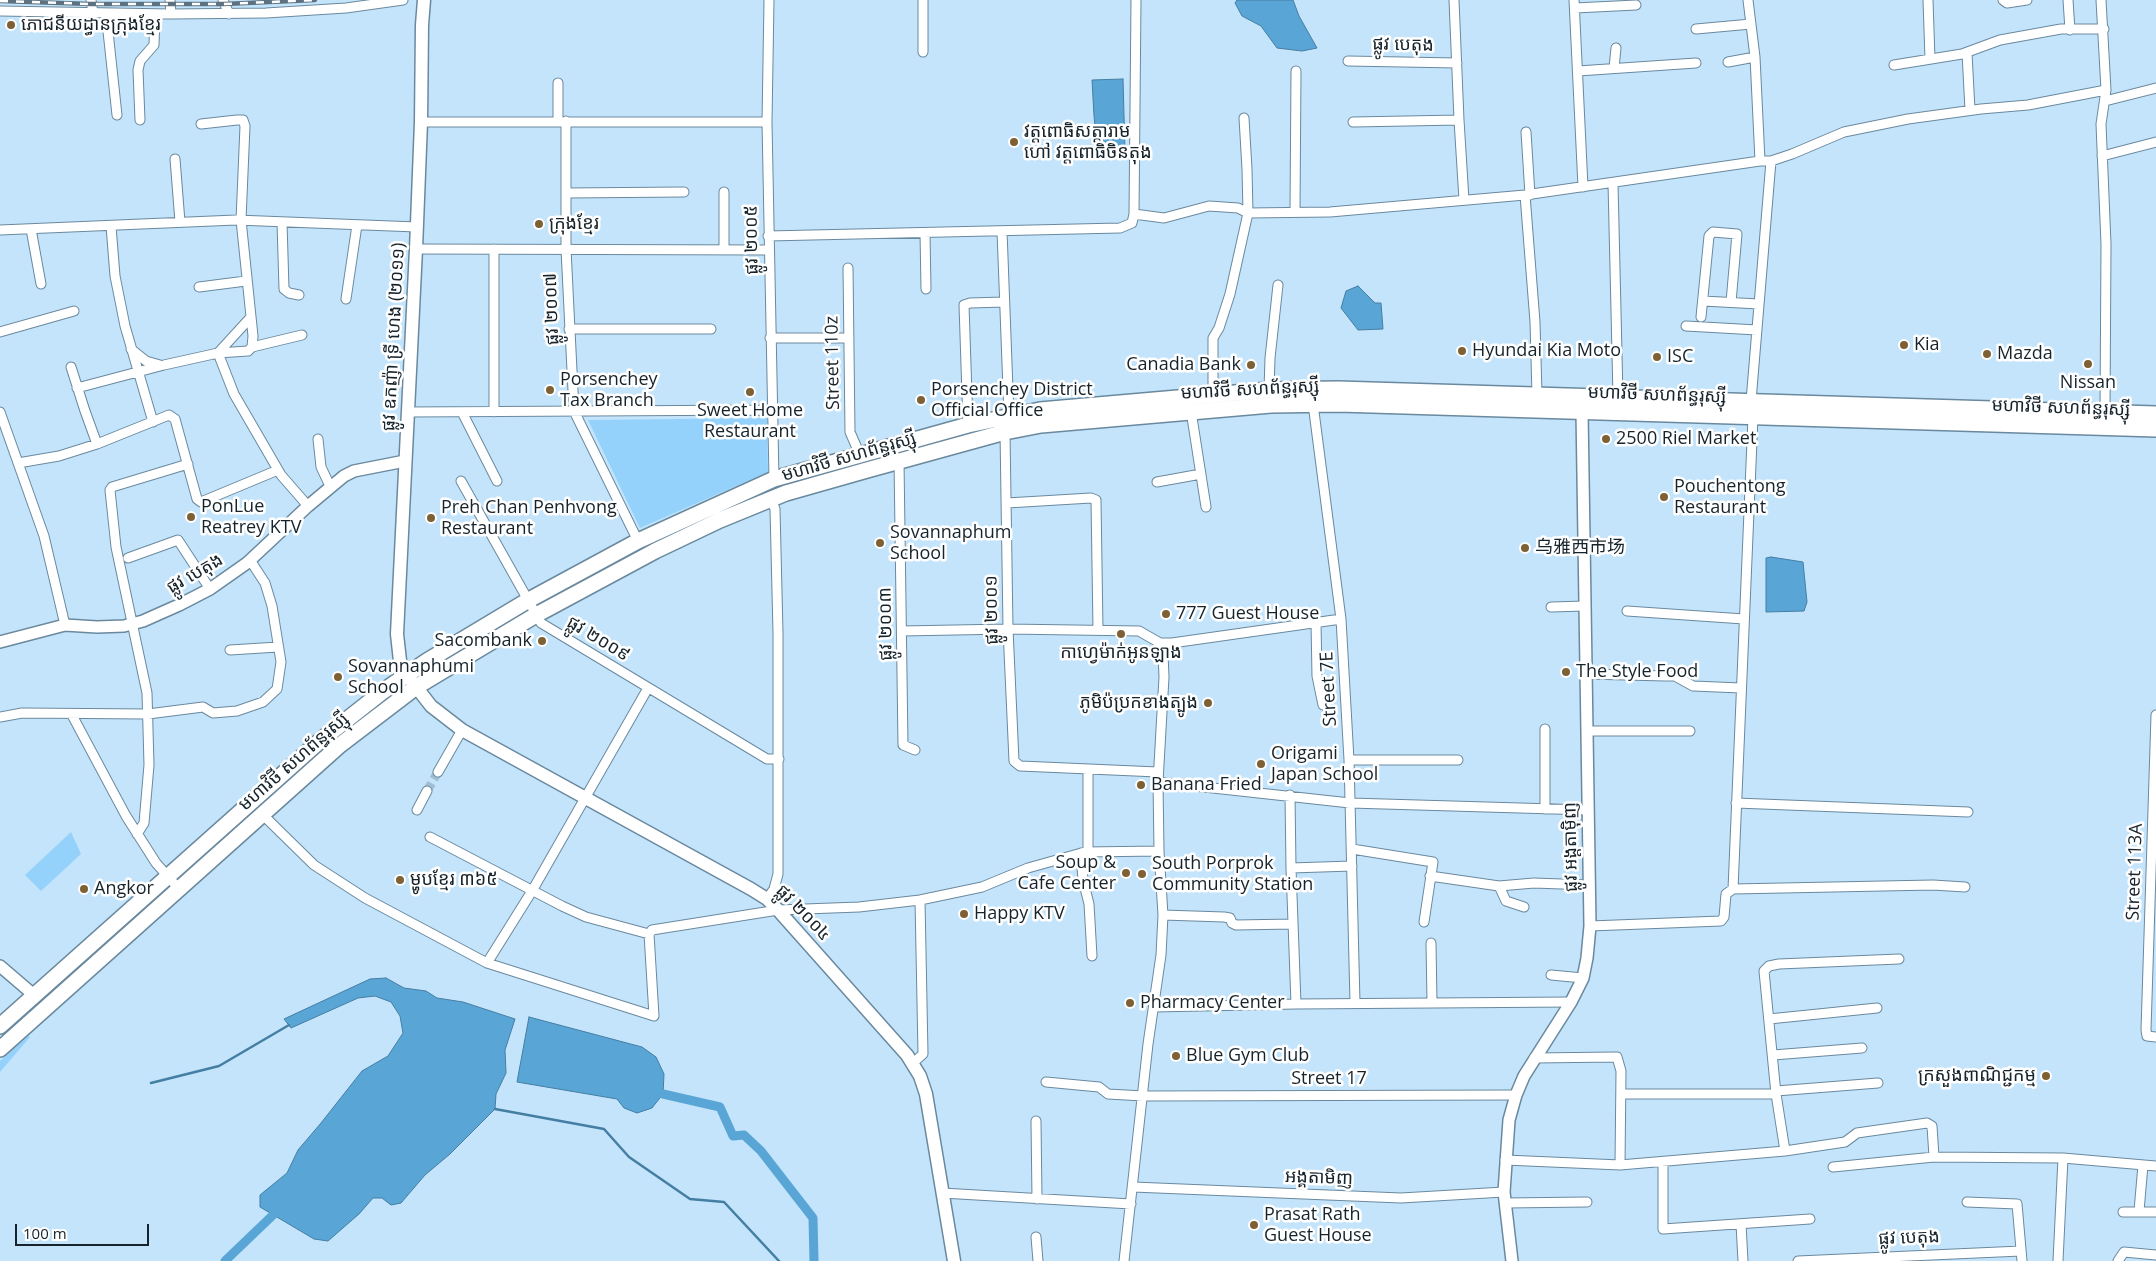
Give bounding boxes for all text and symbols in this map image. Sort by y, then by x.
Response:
place label: ភោជនីយដ្ធានក្រុងខ្មែរ [21,14,161,36]
marker: ភោជនីយដ្ធានក្រុងខ្មែរ [5,19,17,31]
street label: ផ្លូវ បេតុង [1372,34,1434,56]
place label: វត្តពោធិសត្តារាម ហៅ វត្តពោធិចិនតុង [1024,121,1152,163]
marker: វត្តពោធិសត្តារាម ហៅ វត្តពោធិចិនតុង [1008,136,1020,148]
street label: ផ្លូវ ២០០៥ [741,205,763,275]
place label: ក្រុងខ្មែរ [549,213,599,235]
marker: ក្រុងខ្មែរ [533,218,545,230]
street label: ផ្លូវ ឧកញ៉ា ទ្រី ហេង (២០១១) [378,242,410,432]
street label: ផ្លូវ ២០០៧ [540,272,564,346]
street label: Street 110z [821,316,845,410]
place label: Kia [1914,334,1940,356]
marker: Kia [1898,339,1910,351]
place label: Hyundai Kia Moto [1472,340,1621,362]
place label: Mazda [1997,343,2053,365]
marker: Hyundai Kia Moto [1456,345,1468,357]
place label: ISC [1667,346,1693,368]
marker: Mazda [1981,348,1993,360]
marker: ISC [1651,351,1663,363]
place label: Canadia Bank [1126,354,1241,376]
marker: Nissan [2082,358,2094,370]
marker: Canadia Bank [1245,359,1257,371]
place label: Porsenchey Tax Branch [560,369,658,412]
place label: Nissan [2060,372,2116,394]
street label: មហាវិថី សហព័ន្ធរុស្ស៊ី [1180,376,1320,404]
place label: Porsenchey District Official Office [931,379,1093,422]
street label: មហាវិថី សហព័ន្ធរុស្ស៊ី [1587,382,1727,408]
marker: Porsenchey Tax Branch [544,384,556,396]
marker: Sweet Home Restaurant [744,386,756,398]
marker: Porsenchey District Official Office [915,394,927,406]
street label: មហាវិថី សហព័ន្ធរុស្ស៊ី [1991,395,2131,421]
place label: Sweet Home Restaurant [697,400,803,442]
street label: មហាវិថី សហព័ន្ធរុស្ស៊ី [779,427,919,487]
place label: 2500 Riel Market [1616,428,1756,450]
marker: 2500 Riel Market [1600,433,1612,445]
place label: Pouchentong Restaurant [1674,476,1786,518]
marker: Pouchentong Restaurant [1658,491,1670,503]
place label: PonLue Reatrey KTV [201,496,301,538]
place label: Preh Chan Penhvong Restaurant [441,497,617,540]
marker: PonLue Reatrey KTV [185,511,197,523]
marker: Preh Chan Penhvong Restaurant [425,512,437,524]
place label: Sovannaphum School [890,522,1012,564]
marker: Sovannaphum School [874,537,886,549]
place label: 乌雅西市场 [1535,537,1625,559]
marker: 乌雅西市场 [1519,542,1531,554]
street label: ផ្លូវ បេតុង [163,549,227,599]
street label: ផ្លូវ ២០០១ [981,575,1003,645]
street label: ផ្លូវ ២០០៣ [875,587,897,661]
place label: 777 Guest House [1176,603,1319,625]
marker: 777 Guest House [1160,608,1172,620]
street label: ផ្លូវ ២០០៩ [563,612,633,666]
marker: កាហ្វេម៉ាក់អូនឡាង [1115,628,1127,640]
place label: Sacombank [435,630,532,652]
marker: Sacombank [536,635,548,647]
place label: កាហ្វេម៉ាក់អូនឡាង [1060,642,1182,664]
street label: Street 7E [1316,651,1342,727]
place label: Sovannaphumi School [348,656,474,699]
place label: The Style Food [1576,661,1698,683]
marker: The Style Food [1560,666,1572,678]
marker: Sovannaphumi School [332,671,344,683]
place label: ភូមិប៉ប្រកខាងត្បូង [1079,692,1198,714]
marker: ភូមិប៉ប្រកខាងត្បូង [1202,697,1214,709]
street label: មហាវិថី សហព័ន្ធរុស្ស៊ី [235,708,353,816]
place label: Origami Japan School [1271,743,1378,786]
marker: Origami Japan School [1255,758,1267,770]
place label: Banana Fried [1151,774,1262,796]
marker: Banana Fried [1135,779,1147,791]
street label: ផ្លូវ អង្តតាម៉ិញ [1559,802,1583,892]
street label: Street 113A [2123,823,2147,921]
place label: Soup & Cafe Center [1017,852,1116,894]
place label: South Porprok Community Station [1152,853,1313,896]
marker: Soup & Cafe Center [1120,867,1132,879]
marker: South Porprok Community Station [1136,868,1148,880]
place label: ម្ហូបខ្មែរ ៣៦៥ [410,869,498,891]
marker: ម្ហូបខ្មែរ ៣៦៥ [394,874,406,886]
place label: Angkor [94,878,154,900]
street label: ផ្លូវ ២០០៤ [771,880,835,946]
marker: Angkor [78,883,90,895]
place label: Happy KTV [974,903,1065,925]
marker: Happy KTV [958,908,970,920]
place label: Pharmacy Center [1140,992,1285,1014]
marker: Pharmacy Center [1124,997,1136,1009]
place label: Blue Gym Club [1186,1045,1309,1067]
marker: Blue Gym Club [1170,1050,1182,1062]
place label: ក្រសួងពាណិជ្ជកម្ម [1918,1065,2036,1087]
street label: Street 17 [1291,1068,1367,1090]
marker: ក្រសួងពាណិជ្ជកម្ម [2040,1070,2052,1082]
street label: អង្គតាមិញ [1285,1166,1353,1190]
place label: Prasat Rath Guest House [1264,1204,1372,1246]
scale bar [18,1214,151,1246]
marker: Prasat Rath Guest House [1248,1219,1260,1231]
text: 100 m [23,1223,67,1243]
street label: ផ្លូវ បេតុង [1878,1226,1940,1250]

